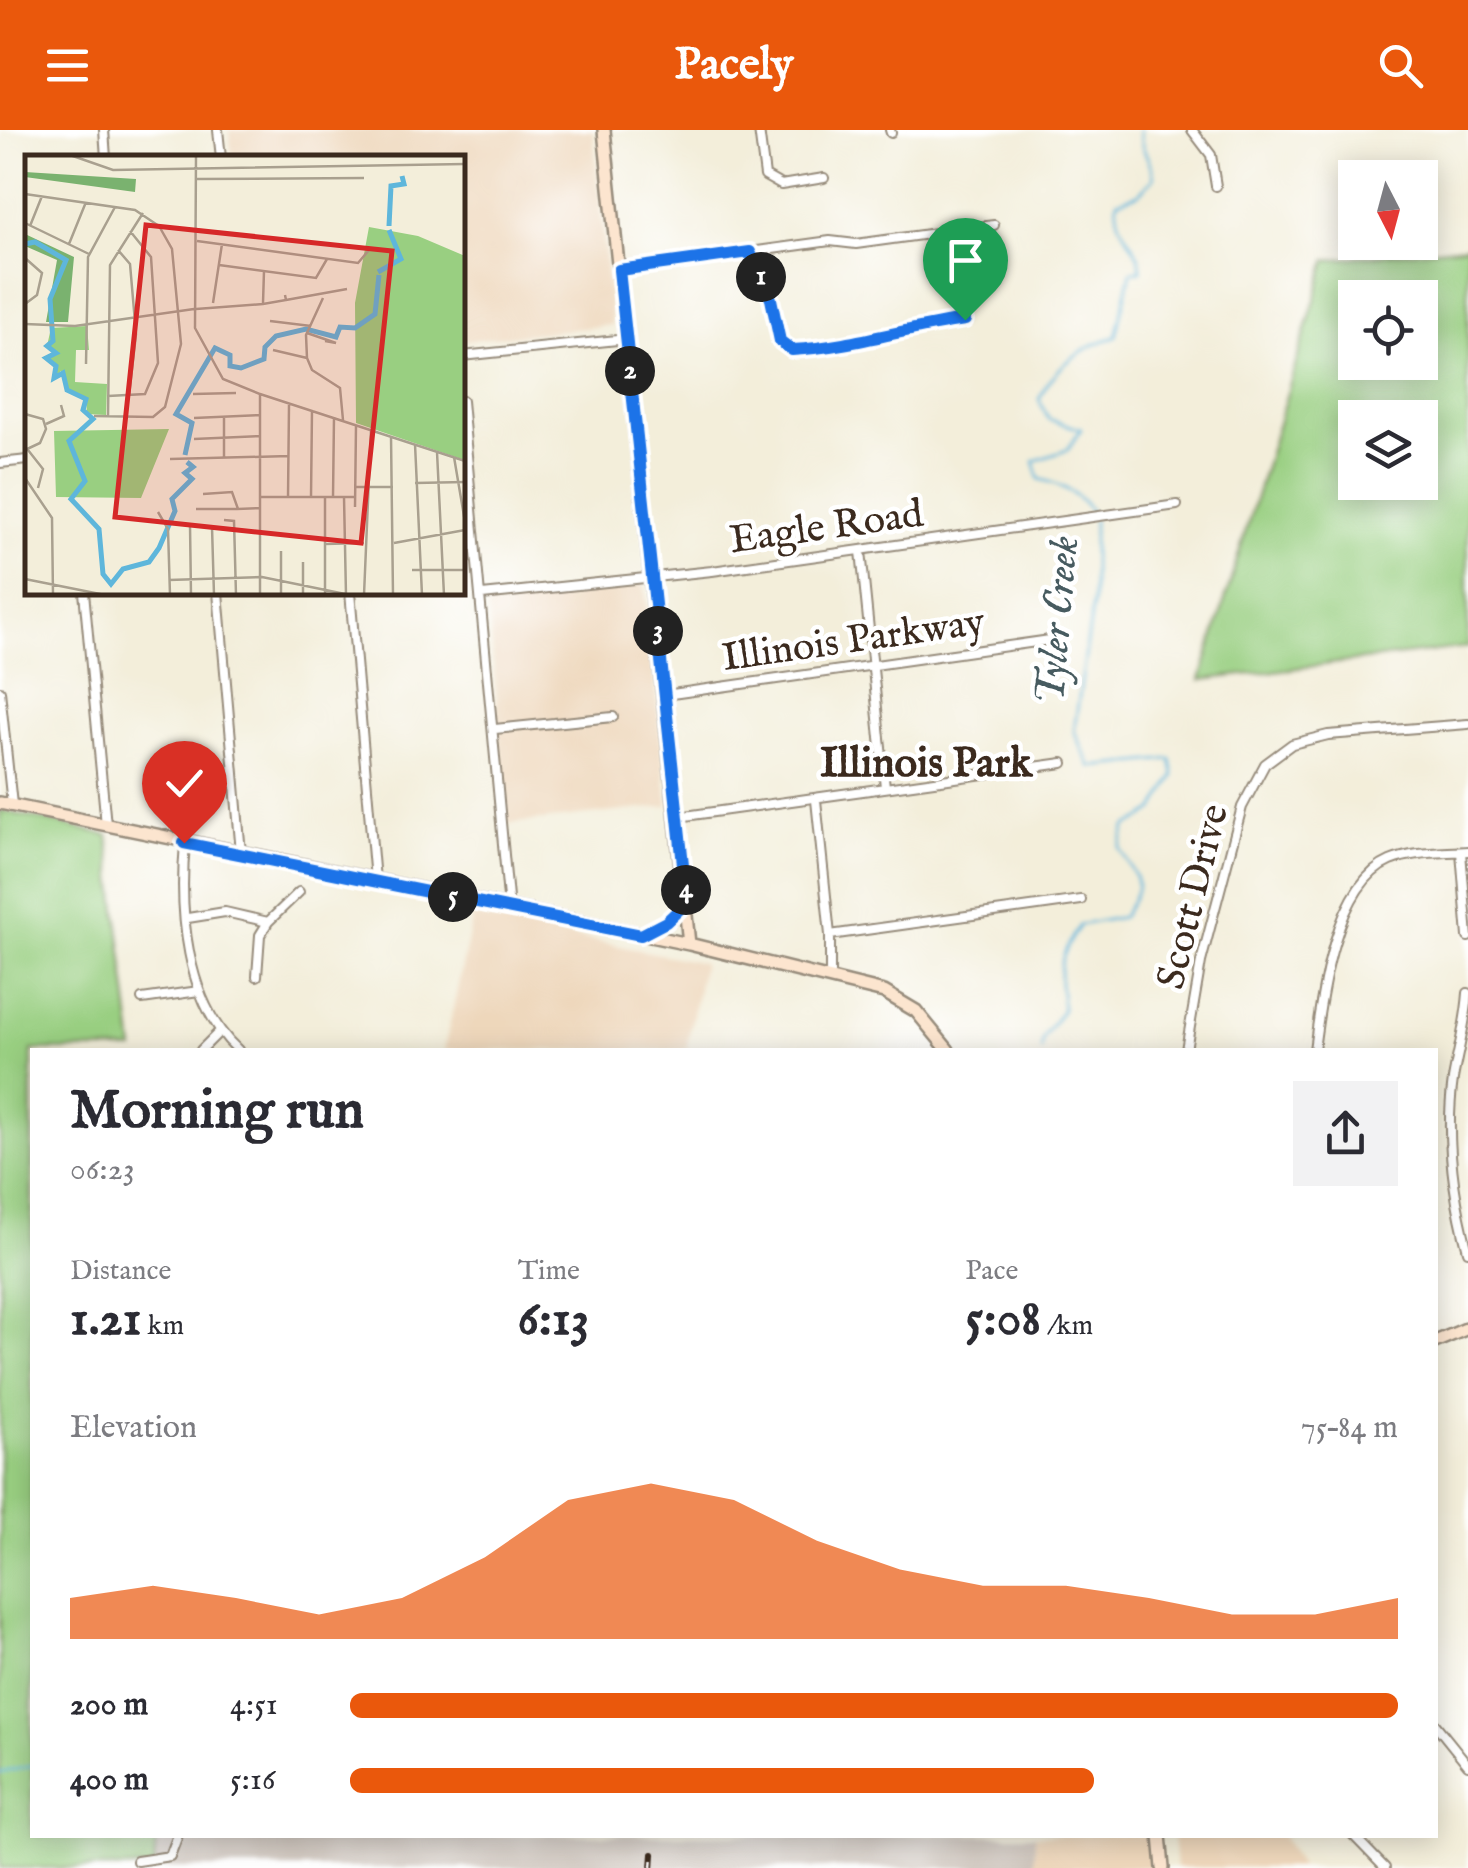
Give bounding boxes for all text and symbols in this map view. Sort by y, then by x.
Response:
text: Pacely [674,37,794,94]
icon: menu [40,38,95,93]
icon: search [1373,38,1428,93]
inset map [25,155,465,595]
north arrow [1338,160,1438,260]
map controls [1338,160,1438,500]
pin [923,218,1008,321]
icon: arrive [938,233,993,288]
pin: 1 [736,252,786,302]
text: 1 [756,259,766,294]
button: locate [1338,280,1438,380]
pin: 2 [605,346,655,396]
text: 2 [623,353,637,388]
button: layers [1338,400,1438,500]
street label: Eagle Road [726,490,927,567]
water label: Tyler Creek [1025,534,1092,707]
street label: Illinois Parkway [719,598,988,685]
pin: 3 [633,606,683,656]
text: 3 [653,613,663,648]
district label: Illinois Park [820,738,1034,791]
pin [142,741,227,844]
icon: check [157,756,212,811]
street label: Scott Drive [1147,799,1242,995]
pin: 4 [661,865,711,915]
pin: 5 [428,872,478,922]
text: 4 [679,872,693,907]
text: 5 [448,879,458,914]
text: Morning run [70,1077,364,1147]
button: share [1293,1081,1398,1186]
text: 06:23 [70,1150,135,1191]
text: Distance [70,1254,171,1289]
text: Time [518,1254,580,1289]
text: Pace [965,1254,1018,1289]
text: 1.21 [70,1289,141,1352]
text: 6:13 [518,1289,589,1352]
text: 5:08 [965,1289,1041,1352]
text: km [141,1309,184,1344]
text: /km [1041,1309,1093,1344]
text: Elevation [70,1408,197,1449]
text: 75–84 m [1301,1408,1398,1449]
text: 200 m [70,1685,148,1726]
text: 4:51 [230,1685,278,1726]
text: 400 m [70,1760,149,1801]
text: 5:16 [230,1760,275,1801]

